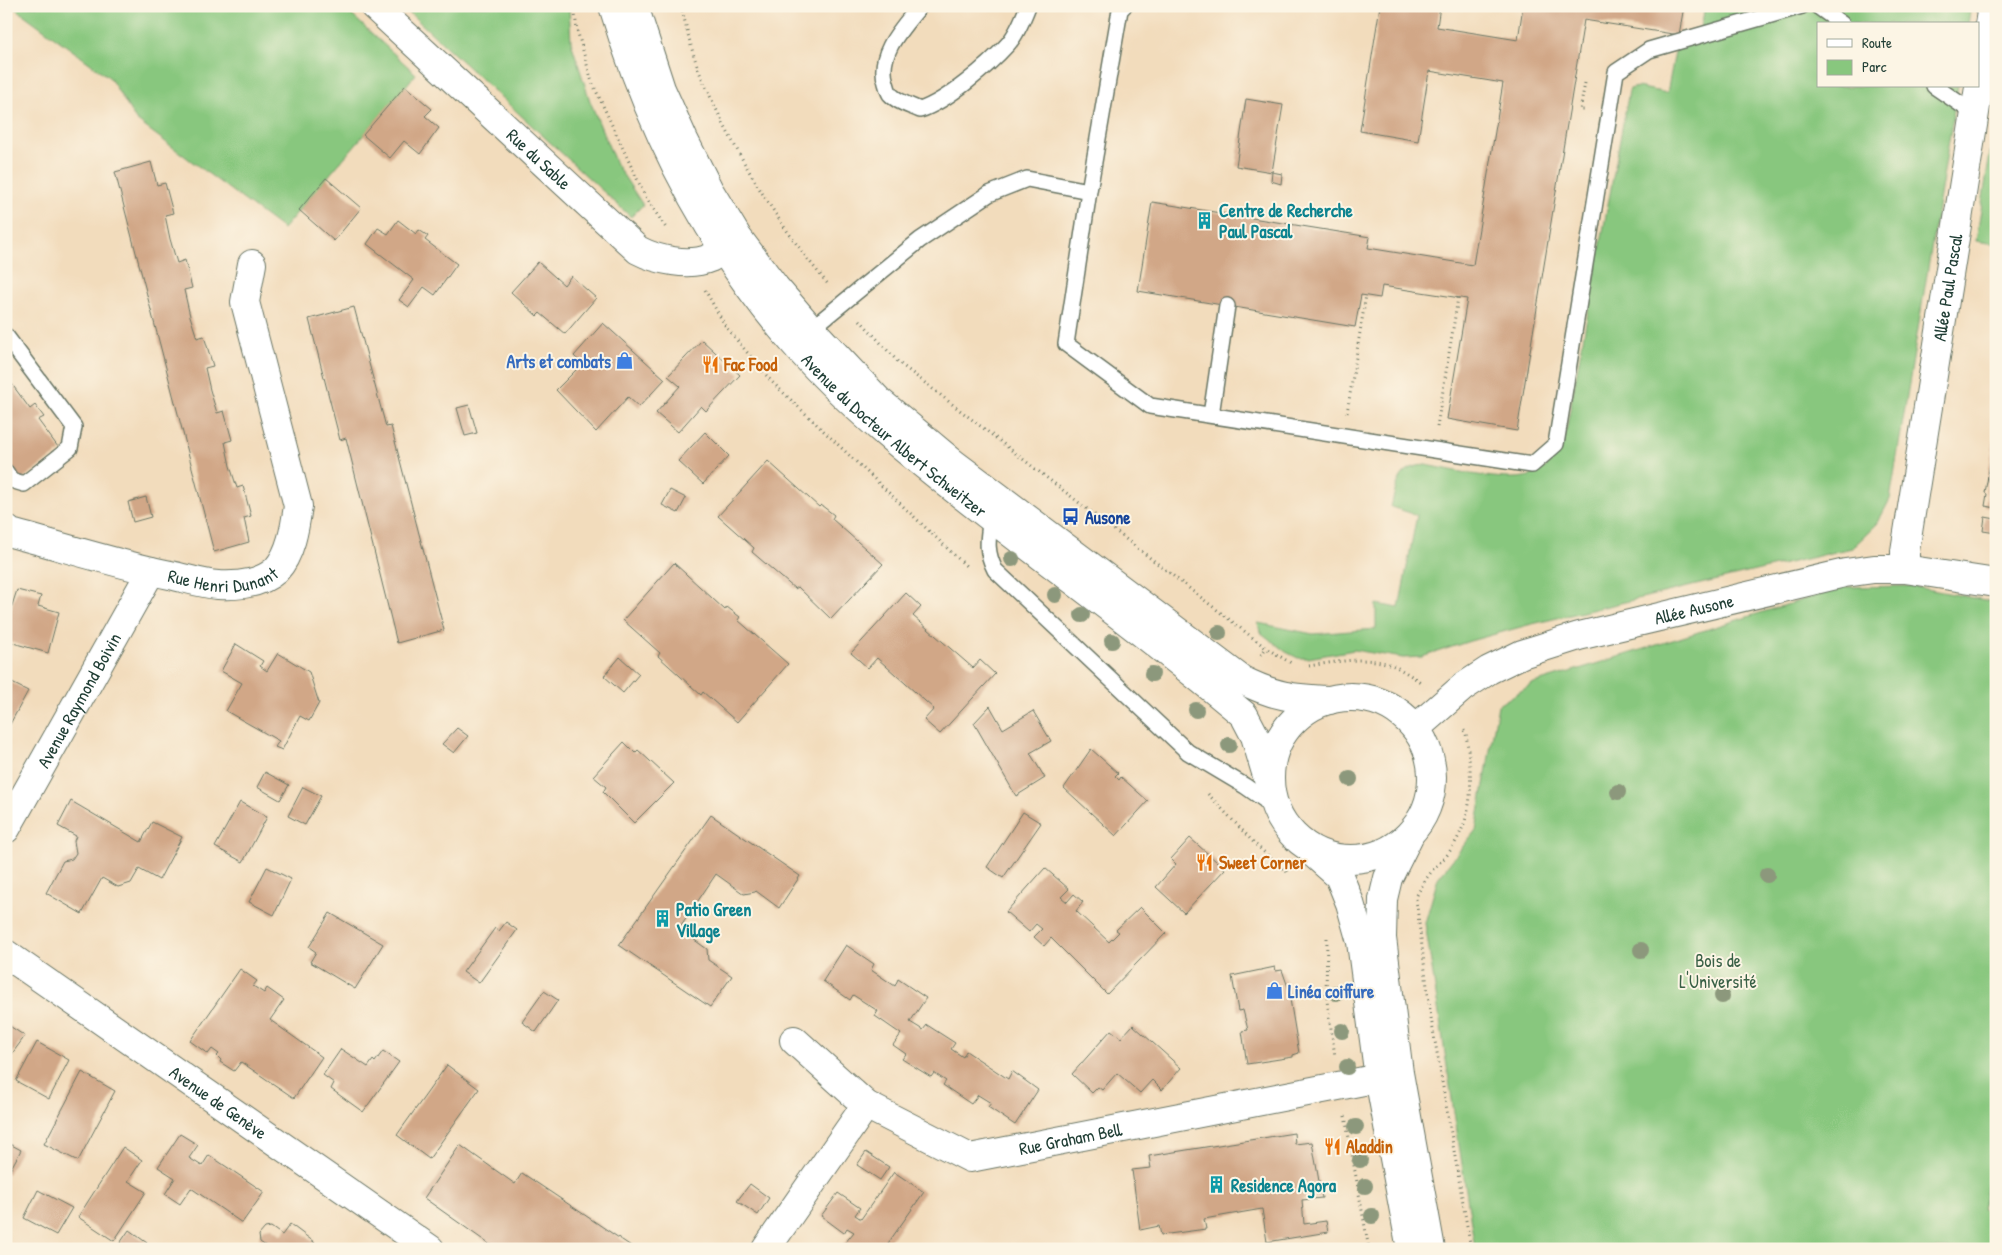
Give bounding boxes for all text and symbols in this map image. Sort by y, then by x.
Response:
legend [1817,22,1980,88]
text: Route [1862,32,1892,53]
text: Parc [1862,56,1887,77]
street label: Rue du Sable [501,122,577,195]
place label: Centre de Recherche Paul Pascal [1219,198,1353,244]
building icon: Centre de Recherche Paul Pascal [1195,210,1215,230]
street label: Allée Paul Pascal [1926,232,1968,343]
street label: Avenue du Docteur Albert Schweitzer [796,348,993,523]
place label: Arts et combats [506,349,611,374]
shop icon: Arts et combats [615,351,635,371]
place label: Fac Food [723,352,777,377]
restaurant icon: Fac Food [700,354,720,374]
place label: Ausone [1085,505,1131,530]
bus stop icon: Ausone [1061,507,1081,527]
street label: Rue Henri Dunant [166,560,284,598]
street label: Allée Ausone [1652,587,1736,630]
street label: Avenue Raymond Boivin [31,628,126,772]
place label: Sweet Corner [1219,850,1307,875]
restaurant icon: Sweet Corner [1195,852,1215,872]
place label: Patio Green Village [676,897,751,944]
building icon: Patio Green Village [652,909,672,929]
park label: Bois de L'Université [1679,948,1757,994]
place label: Linéa coiffure [1288,979,1375,1004]
shop icon: Linéa coiffure [1264,981,1284,1001]
street label: Avenue de Genève [165,1059,272,1145]
street label: Rue Graham Bell [1017,1116,1124,1161]
place label: Aladdin [1346,1134,1393,1159]
restaurant icon: Aladdin [1322,1136,1342,1156]
place label: Residence Agora [1231,1173,1337,1199]
building icon: Residence Agora [1207,1175,1227,1195]

